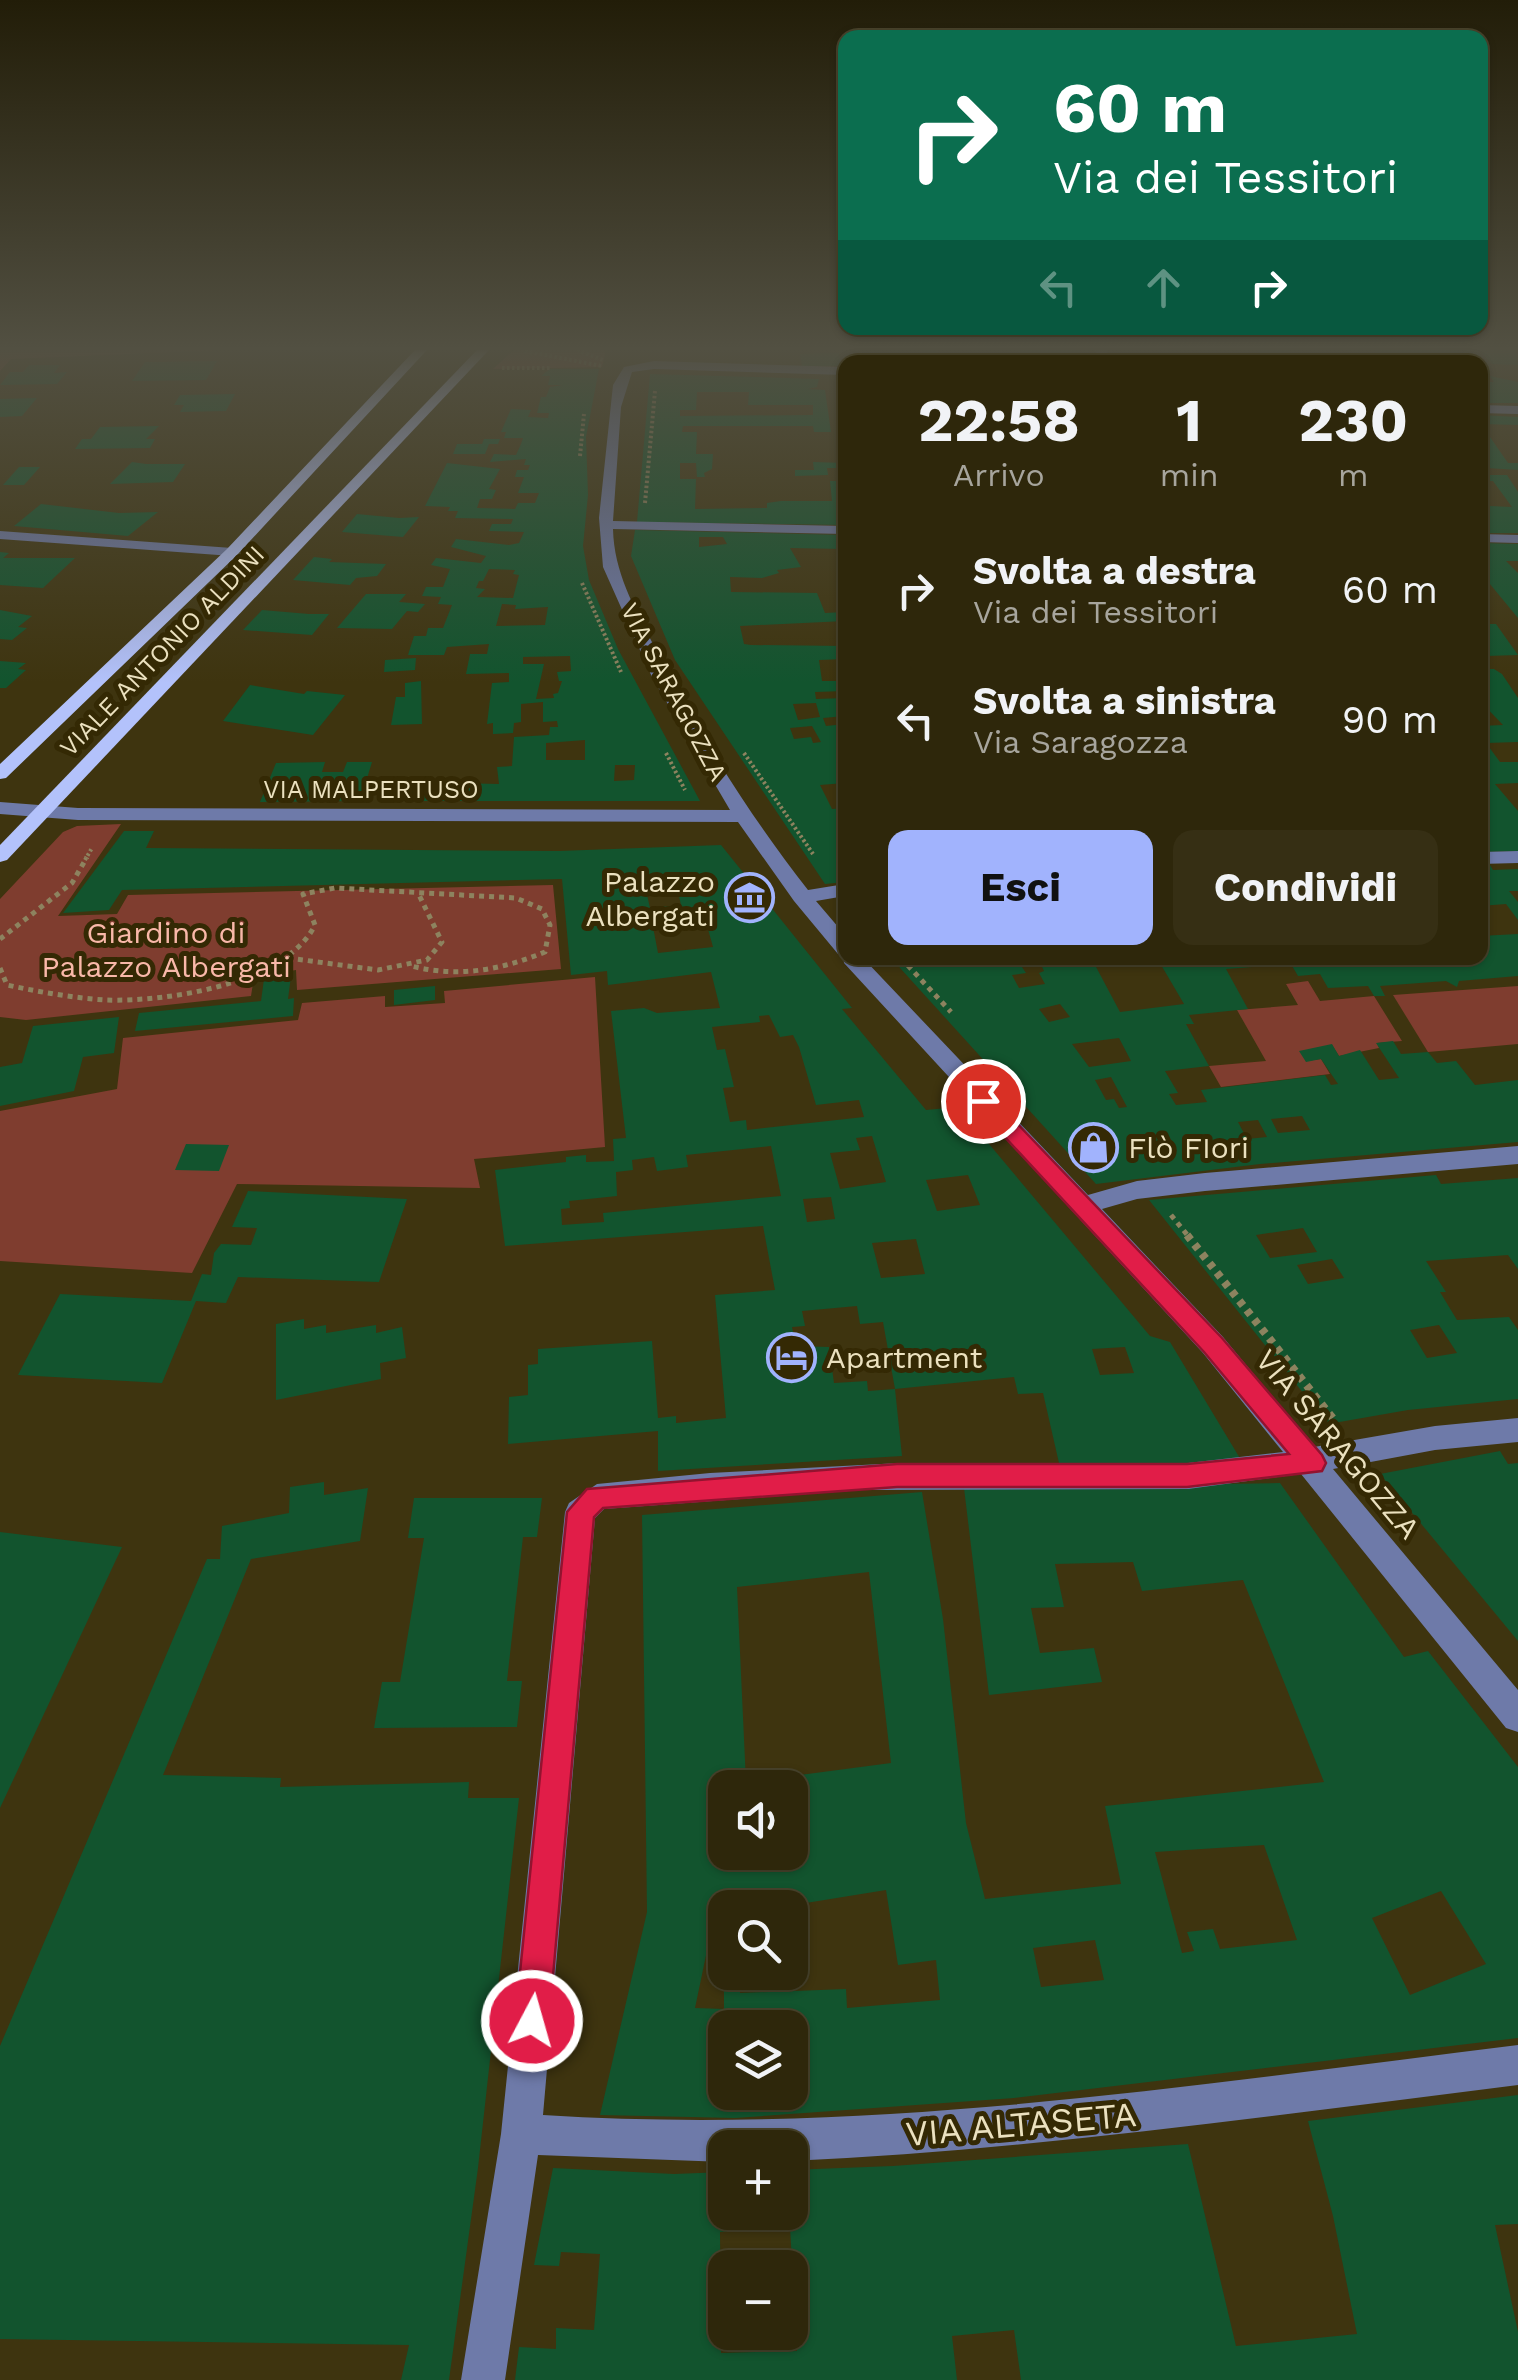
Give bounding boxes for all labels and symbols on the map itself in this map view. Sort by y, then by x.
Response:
street label: VIALE ANTONIO ALDINI [54,540,270,762]
street label: VIA SARAGOZZA [615,598,733,786]
street label: VIA MALPERTUSO [263,775,479,804]
place label: Palazzo Albergati [586,864,715,933]
museum icon: Palazzo Albergati [724,872,776,924]
park label: Giardino di Palazzo Albergati [41,915,291,984]
pin [941,1059,1026,1144]
shop icon: Flò FIori [1067,1121,1119,1173]
place label: Flò FIori [1128,1130,1249,1165]
hotel icon: Apartment [765,1331,817,1383]
place label: Apartment [826,1340,983,1375]
street label: VIA SARAGOZZA [1249,1342,1428,1546]
position arrow [480,1969,584,2073]
street label: VIA ALTASETA [904,2093,1138,2155]

